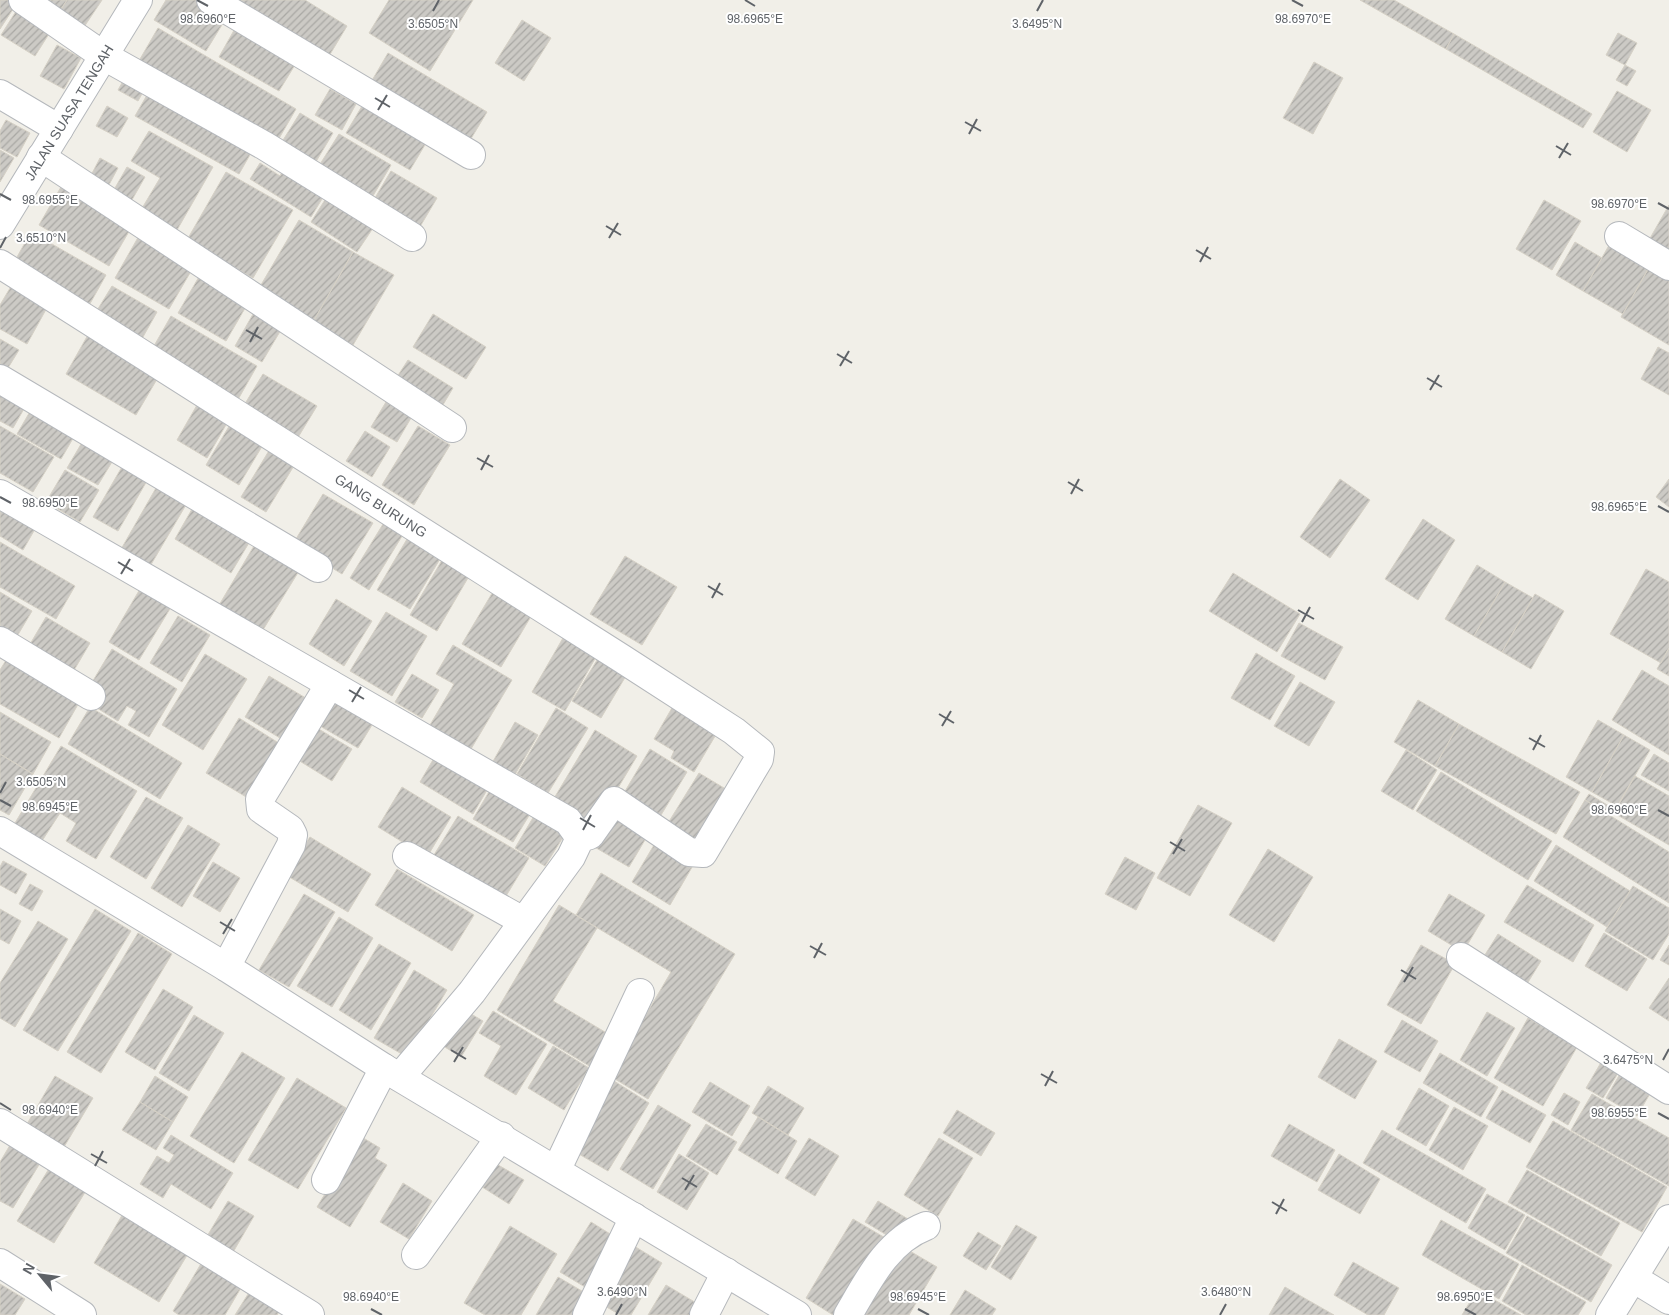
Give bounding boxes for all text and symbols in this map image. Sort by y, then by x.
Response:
text: 98.6960°E [180,12,236,26]
text: 98.6965°E [727,12,783,26]
text: 98.6970°E [1275,12,1331,26]
text: 3.6505°N [408,17,458,31]
text: 3.6495°N [1012,17,1062,31]
street label: JALAN SUASA TENGAH [21,42,117,183]
text: 98.6955°E [22,193,78,207]
text: 98.6970°E [1591,197,1647,211]
text: 3.6510°N [16,231,66,245]
street label: GANG BURUNG [332,470,430,541]
text: 98.6950°E [22,496,78,510]
text: 98.6965°E [1591,500,1647,514]
text: 3.6505°N [16,775,66,789]
text: 98.6945°E [22,800,78,814]
text: 98.6960°E [1591,803,1647,817]
text: 3.6475°N [1603,1053,1653,1067]
text: 98.6940°E [22,1103,78,1117]
text: 98.6955°E [1591,1106,1647,1120]
north arrow [15,1250,65,1300]
text: N [19,1260,38,1277]
text: 3.6490°N [597,1285,647,1299]
text: 3.6480°N [1201,1285,1251,1299]
text: 98.6940°E [343,1290,399,1304]
text: 98.6945°E [890,1290,946,1304]
text: 98.6950°E [1437,1290,1493,1304]

